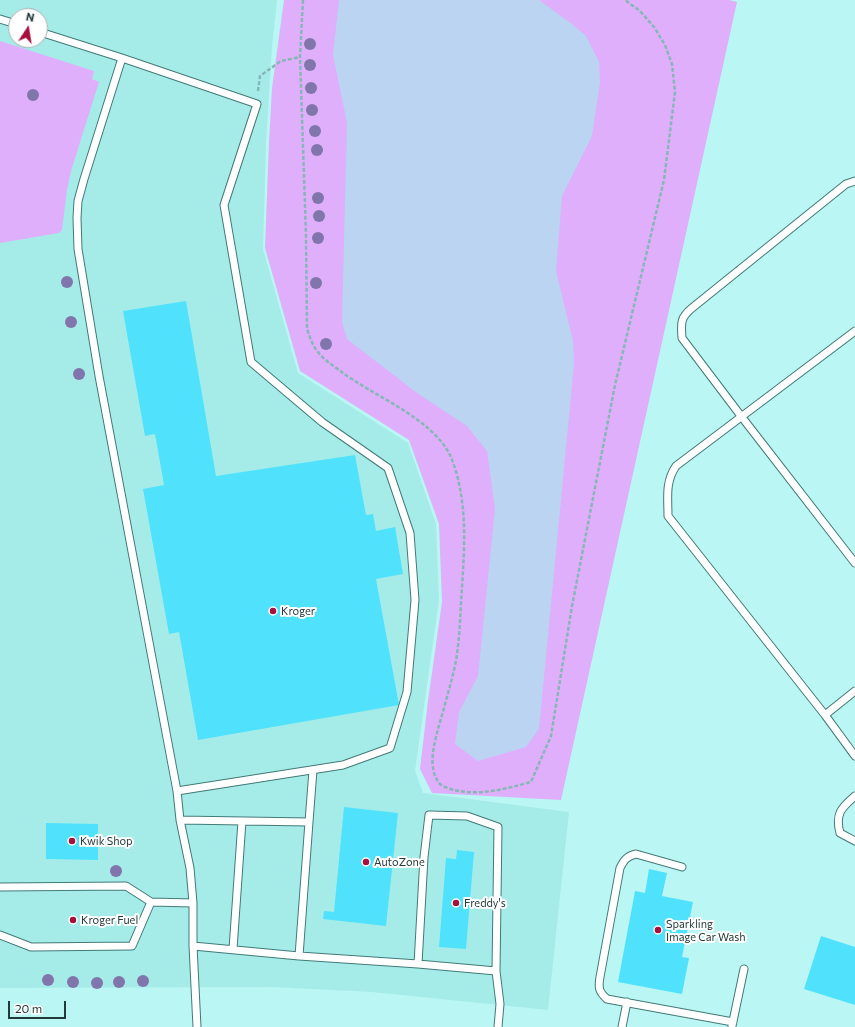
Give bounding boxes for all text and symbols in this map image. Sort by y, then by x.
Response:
north arrow [8,8,48,48]
text: N [25,10,36,24]
place label: Kroger [281,604,315,618]
marker: Kroger [268,606,278,616]
place label: Kwik Shop [80,834,133,848]
marker: Kwik Shop [67,836,77,846]
place label: AutoZone [374,855,425,869]
marker: AutoZone [361,857,371,867]
place label: Freddy's [464,896,506,910]
marker: Freddy's [451,898,461,908]
place label: Kroger Fuel [81,913,138,927]
marker: Kroger Fuel [68,915,78,925]
place label: Sparkling Image Car Wash [666,917,746,943]
marker: Sparkling Image Car Wash [653,925,663,935]
scale bar [10,993,68,1019]
text: 20 m [15,1001,42,1015]

